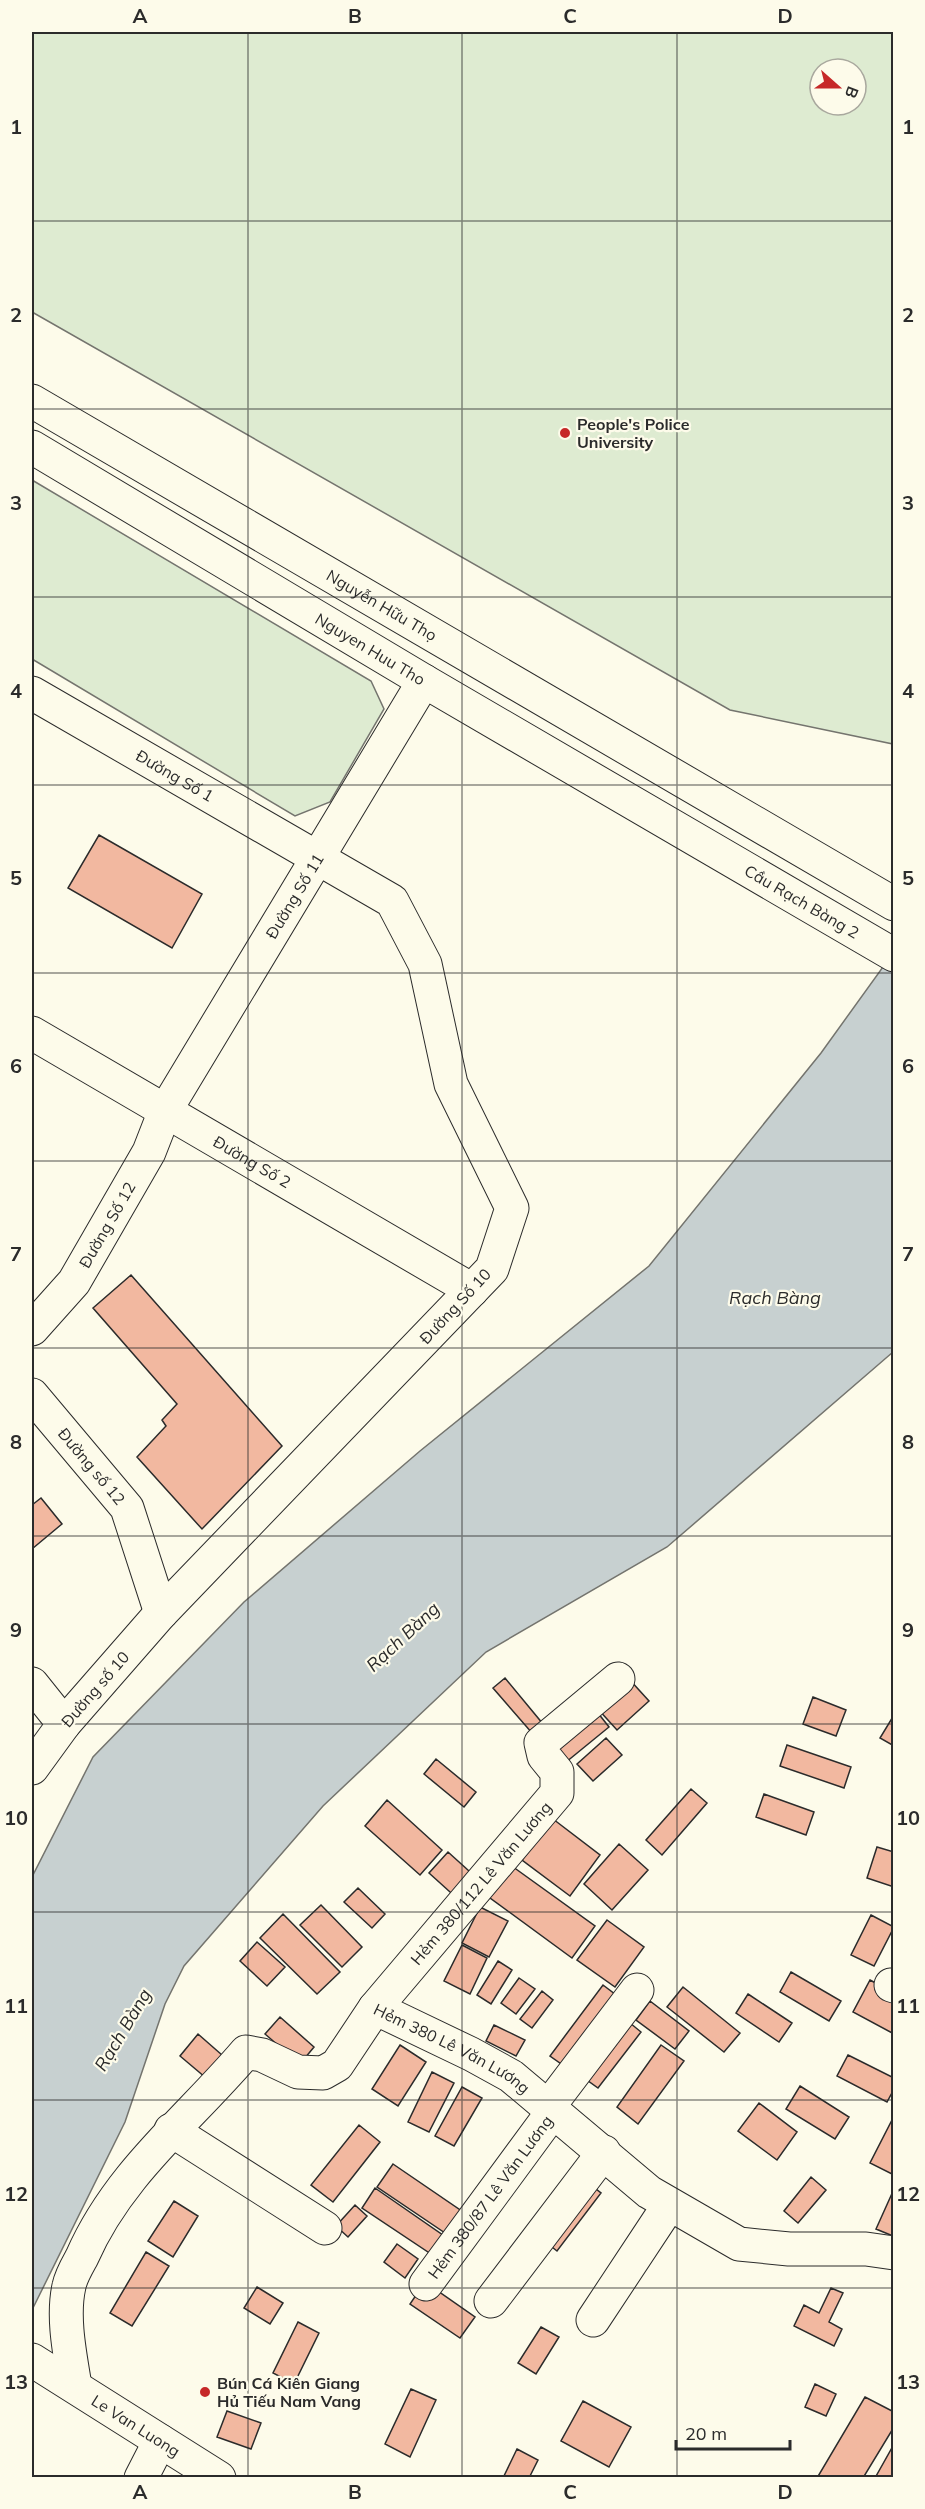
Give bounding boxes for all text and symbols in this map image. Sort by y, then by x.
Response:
text: A [133,3,148,28]
text: B [348,3,362,28]
text: C [563,3,577,28]
text: D [777,3,793,28]
north arrow [808,57,868,117]
text: B [841,84,863,101]
text: 1 [10,114,22,139]
text: 1 [902,114,914,139]
text: 2 [10,302,22,327]
text: 2 [902,302,914,327]
place label: People's Police University [577,414,690,452]
marker: People's Police University [558,426,572,440]
text: 3 [10,490,22,515]
text: 3 [902,490,914,515]
street label: Nguyễn Hữu Thọ [323,565,441,645]
street label: Nguyen Huu Tho [312,608,429,689]
text: 4 [10,678,22,703]
text: 4 [902,678,914,703]
street label: Đường Số 1 [132,745,217,806]
street label: Đường Số 11 [261,850,328,942]
street label: Cầu Rạch Bàng 2 [741,860,863,943]
text: 5 [10,865,22,890]
text: 5 [902,865,914,890]
text: 6 [10,1053,22,1078]
text: 6 [902,1053,914,1078]
street label: Đường Số 2 [210,1131,295,1192]
street label: Đường Số 12 [74,1178,140,1271]
text: 7 [10,1241,22,1266]
text: 7 [902,1241,914,1266]
street label: Đường Số 10 [415,1264,495,1348]
water label: Rạch Bàng [729,1286,821,1309]
street label: Đường số 12 [54,1424,130,1509]
text: 8 [10,1429,22,1454]
text: 8 [902,1429,914,1454]
water label: Rạch Bàng [361,1597,444,1676]
text: 9 [10,1617,22,1642]
text: 9 [902,1617,914,1642]
street label: Đường số 10 [57,1647,133,1731]
street label: Hẻm 380/112 Lê Văn Lương [406,1797,555,1969]
text: 10 [4,1805,28,1830]
text: 10 [896,1805,920,1830]
water label: Rạch Bàng [89,1984,156,2075]
text: 11 [4,1993,28,2018]
text: 11 [896,1993,920,2018]
street label: Hẻm 380 Lê Văn Lương [371,1999,534,2098]
street label: Hẻm 380/87 Lê Văn Lương [423,2111,557,2283]
text: 12 [4,2181,28,2206]
text: 12 [896,2181,920,2206]
text: 13 [4,2369,28,2394]
text: 13 [896,2369,920,2394]
place label: Bún Cá Kiên Giang Hủ Tiếu Nam Vang [217,2373,361,2411]
marker: Bún Cá Kiên Giang Hủ Tiếu Nam Vang [198,2385,212,2399]
street label: Le Van Luong [88,2390,184,2461]
scale bar [676,2413,790,2451]
text: 20 m [685,2422,727,2445]
text: A [133,2479,148,2504]
text: B [348,2479,362,2504]
text: C [563,2479,577,2504]
text: D [777,2479,793,2504]

